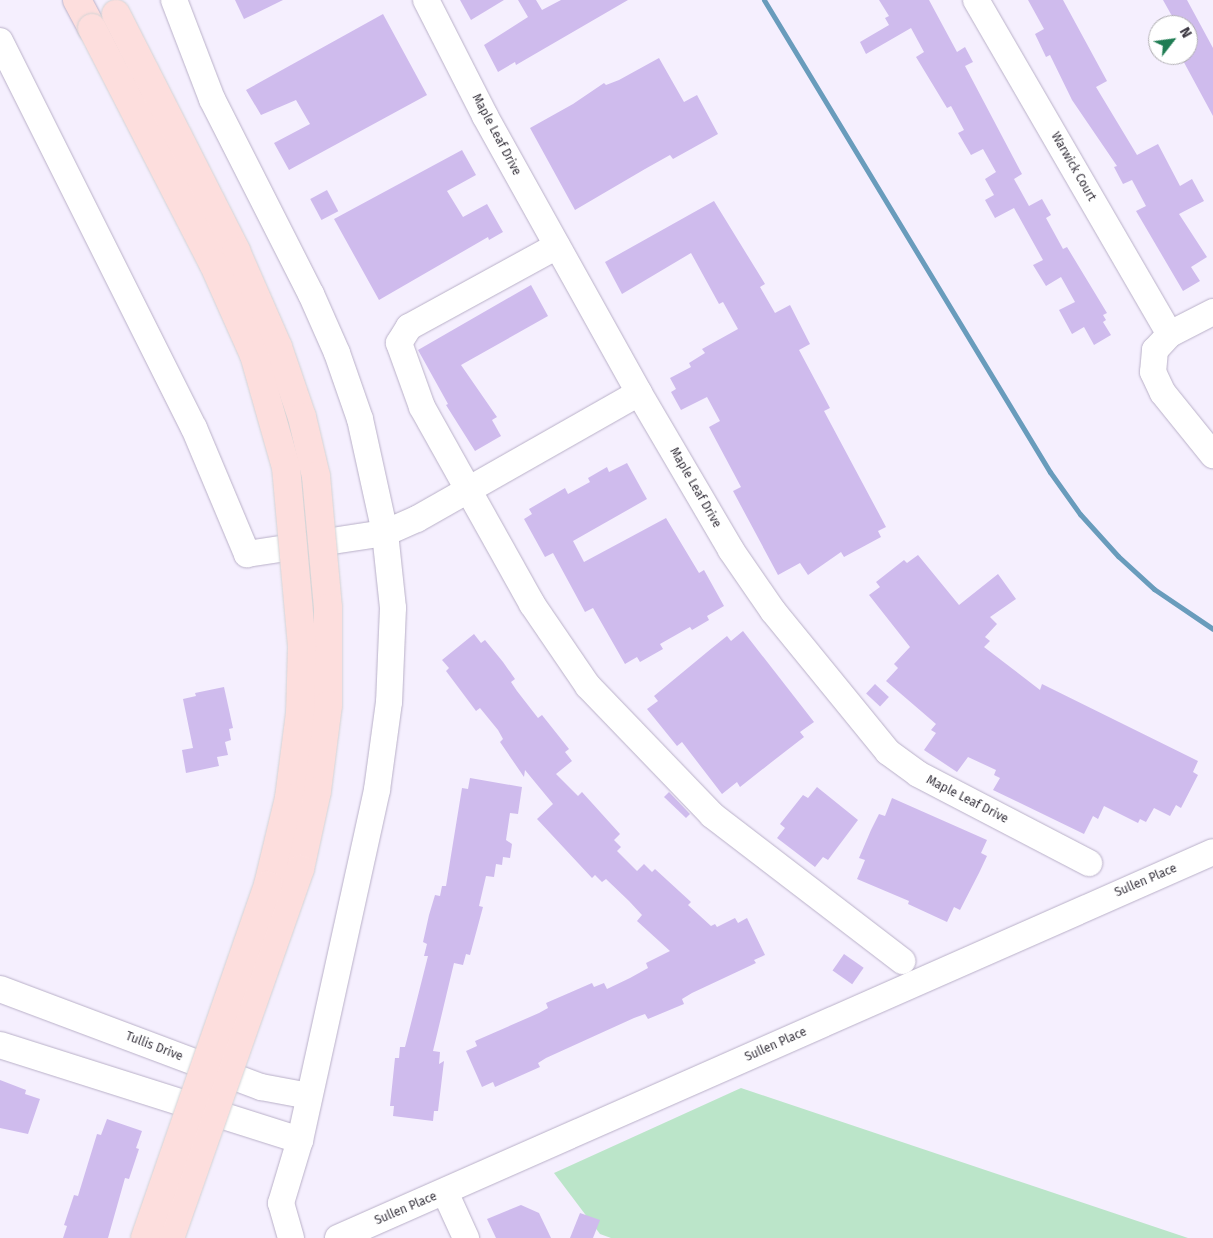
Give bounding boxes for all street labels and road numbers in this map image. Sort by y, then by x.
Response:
street label: Maple Leaf Drive [468,92,524,178]
street label: Warwick Court [1047,130,1099,204]
street label: Maple Leaf Drive [666,445,724,531]
street label: Maple Leaf Drive [924,773,1010,827]
street label: Sullen Place [1113,861,1179,901]
street label: Sullen Place [743,1025,809,1065]
street label: Tullis Drive [123,1030,185,1064]
street label: Sullen Place [373,1189,439,1229]

